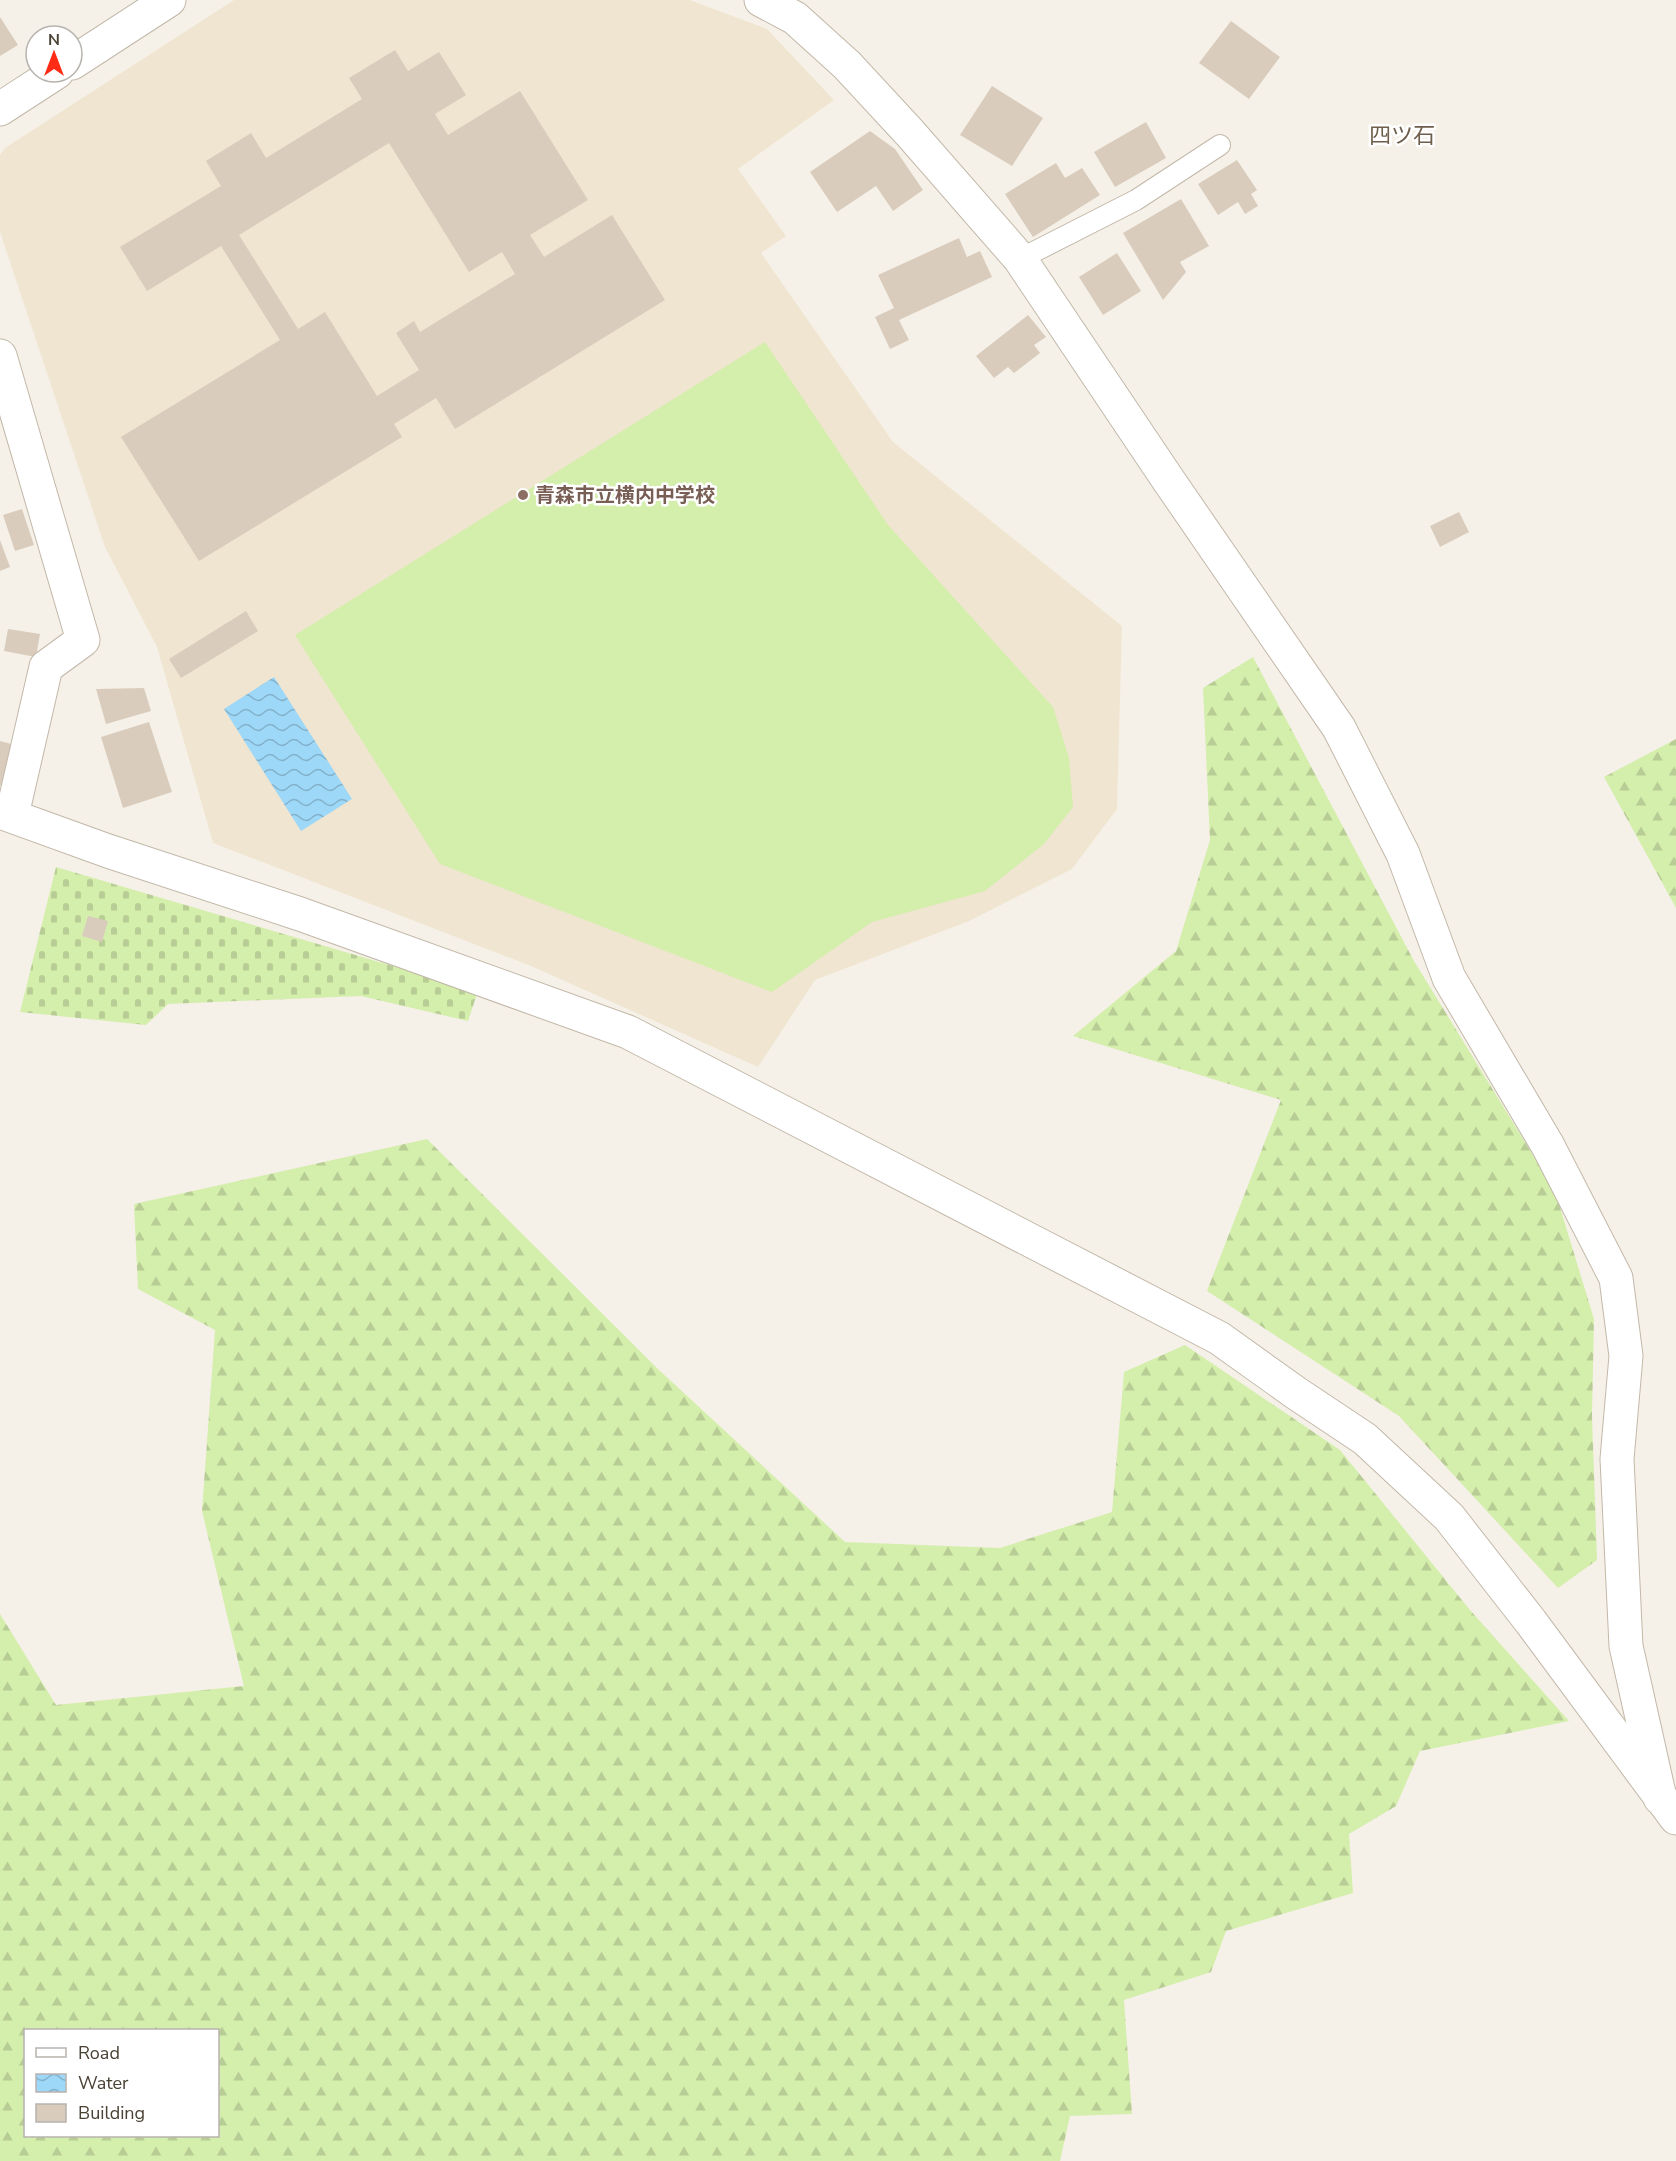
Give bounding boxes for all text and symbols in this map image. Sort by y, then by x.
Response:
north arrow [24,24,84,84]
text: N [48,29,60,51]
district label: 四ツ石 [1369,121,1435,151]
place label: 青森市立横内中学校 [535,482,715,509]
marker: 青森市立横内中学校 [516,488,530,502]
legend [24,2029,219,2137]
text: Road [78,2041,120,2065]
text: Water [78,2071,129,2095]
text: Building [78,2101,145,2125]

